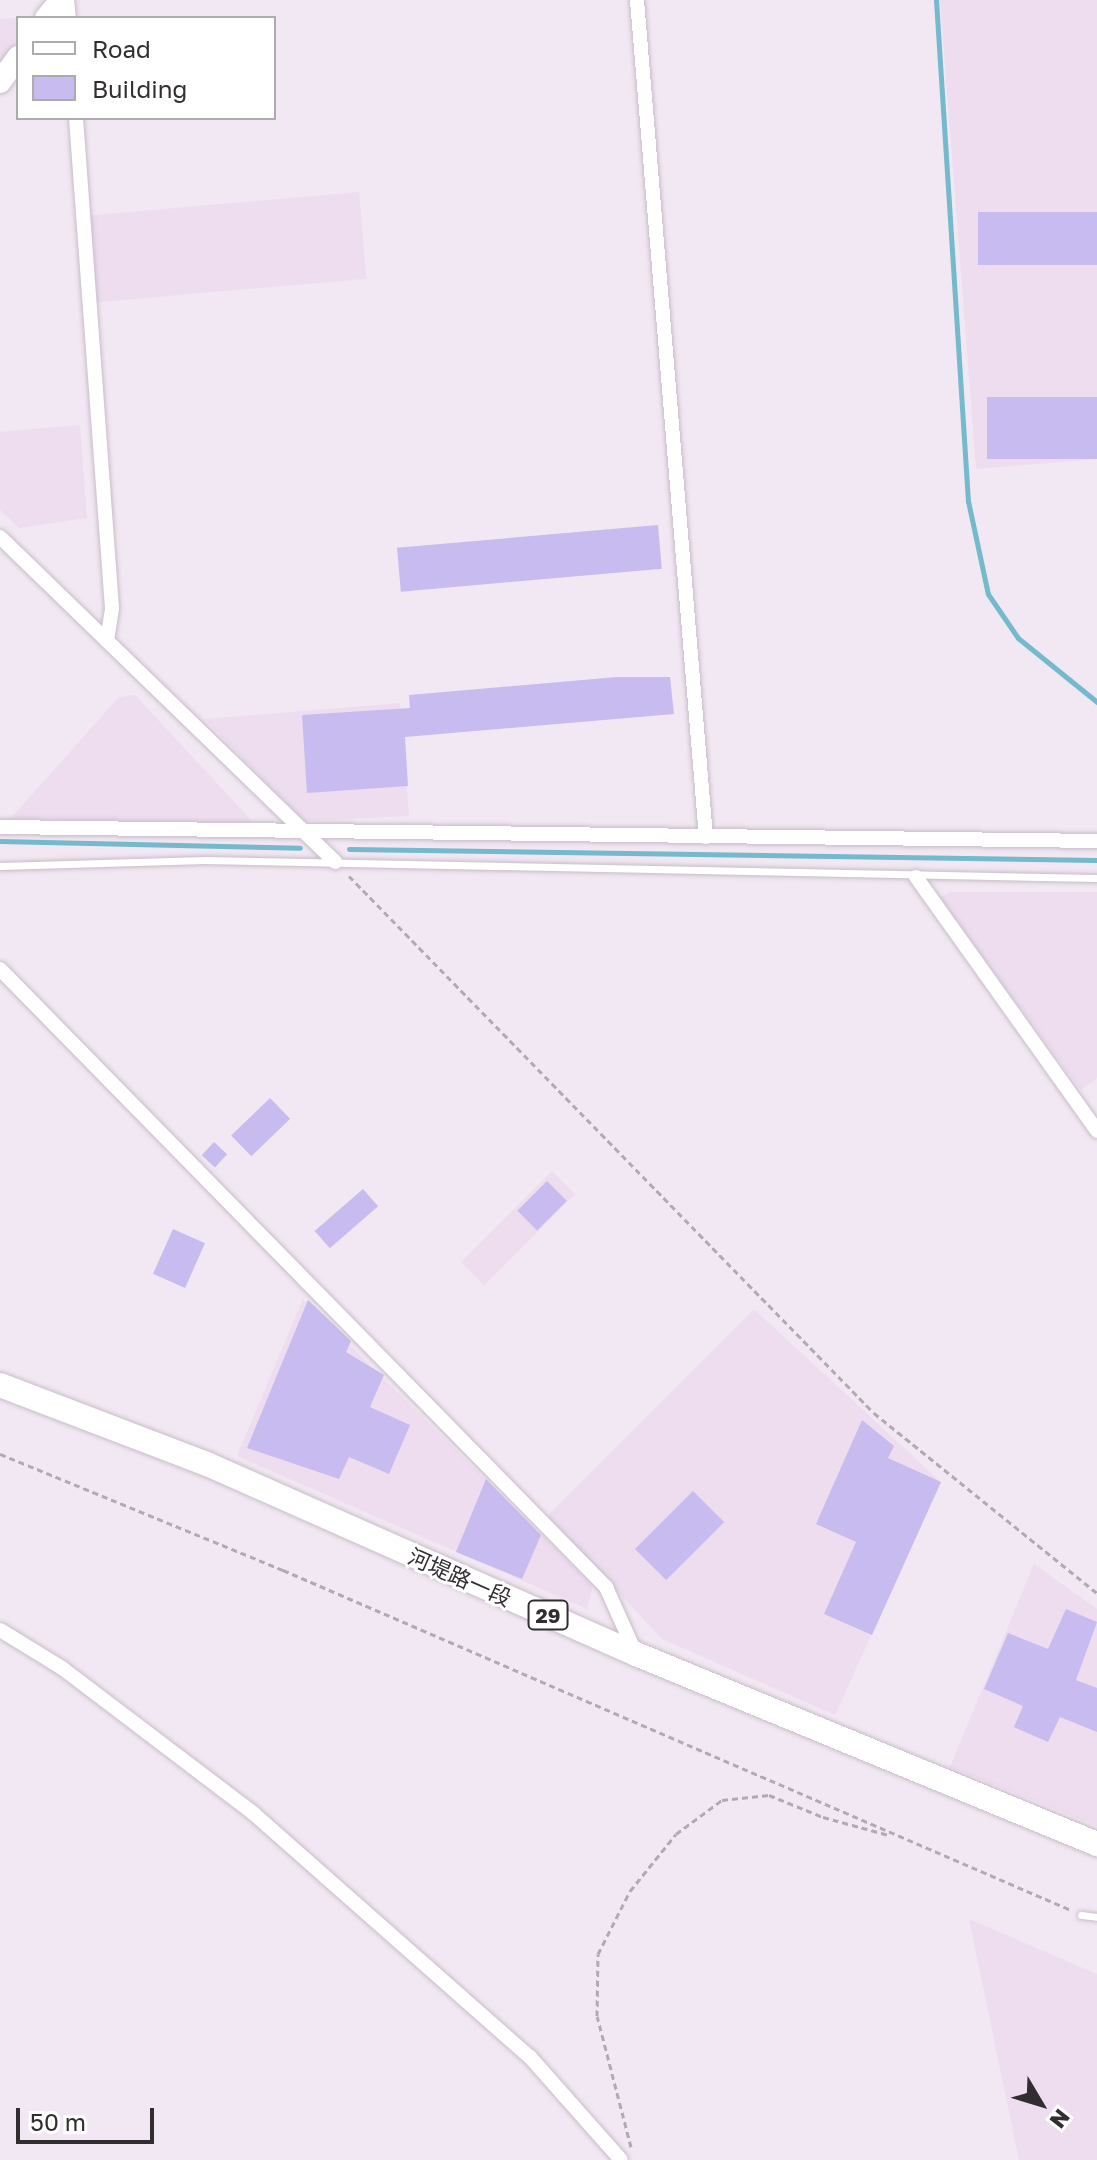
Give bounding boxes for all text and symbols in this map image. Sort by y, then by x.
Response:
legend [16,16,276,120]
text: Road [92,34,151,63]
text: Building [92,74,187,103]
street label: 河堤路一段 [404,1543,516,1611]
road number: 29 [526,1599,570,1631]
north arrow [1001,2064,1081,2144]
scale bar [20,2092,158,2142]
text: N [1045,2104,1076,2134]
text: 50 m [30,2107,86,2136]

